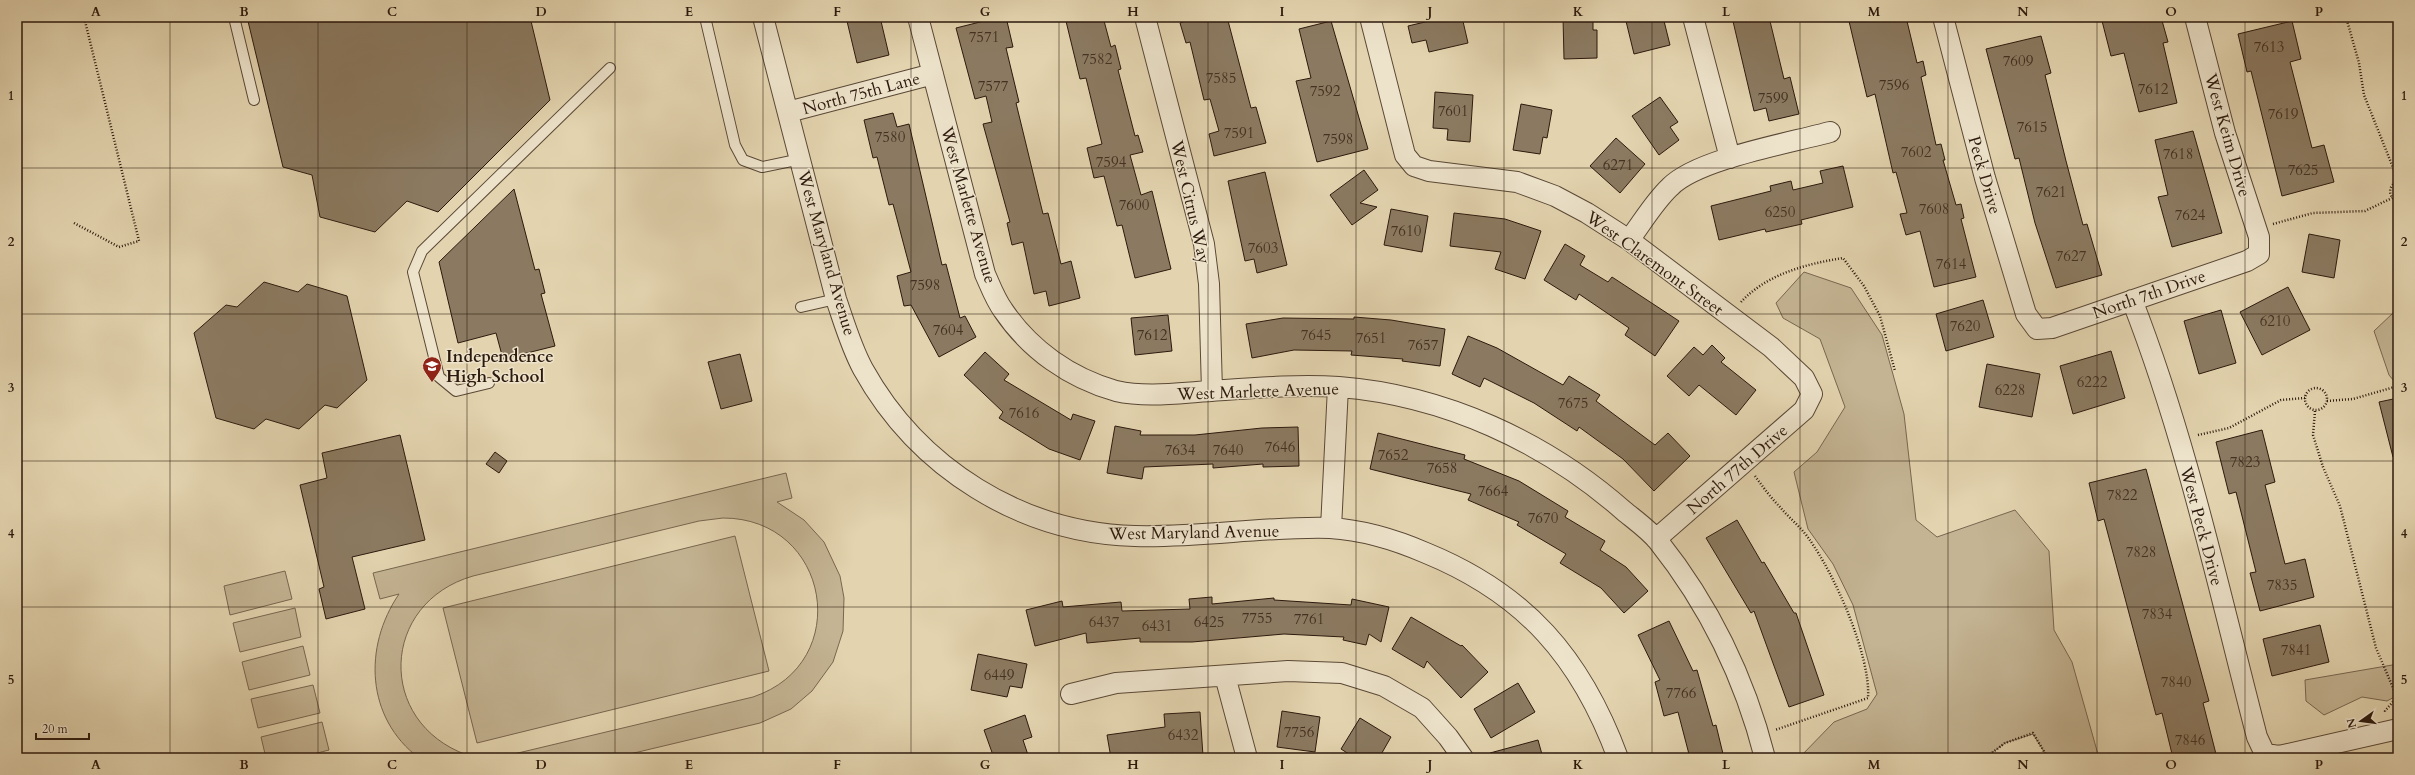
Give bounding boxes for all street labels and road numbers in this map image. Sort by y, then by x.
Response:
street label: North 75th Lane [800,67,922,120]
street label: West Keim Drive [2199,70,2256,200]
street label: West Marlette Avenue [935,123,1002,286]
street label: Peck Drive [1962,133,2007,217]
street label: West Citrus Way [1165,137,1216,266]
street label: West Maryland Avenue [792,167,861,338]
street label: West Claremont Street [1580,205,1729,321]
street label: North 7th Drive [2090,264,2209,325]
street label: West Marlette Avenue [1176,377,1339,406]
street label: North 77th Drive [1682,419,1793,520]
street label: West Peck Drive [2174,463,2228,588]
street label: West Maryland Avenue [1107,520,1280,546]

